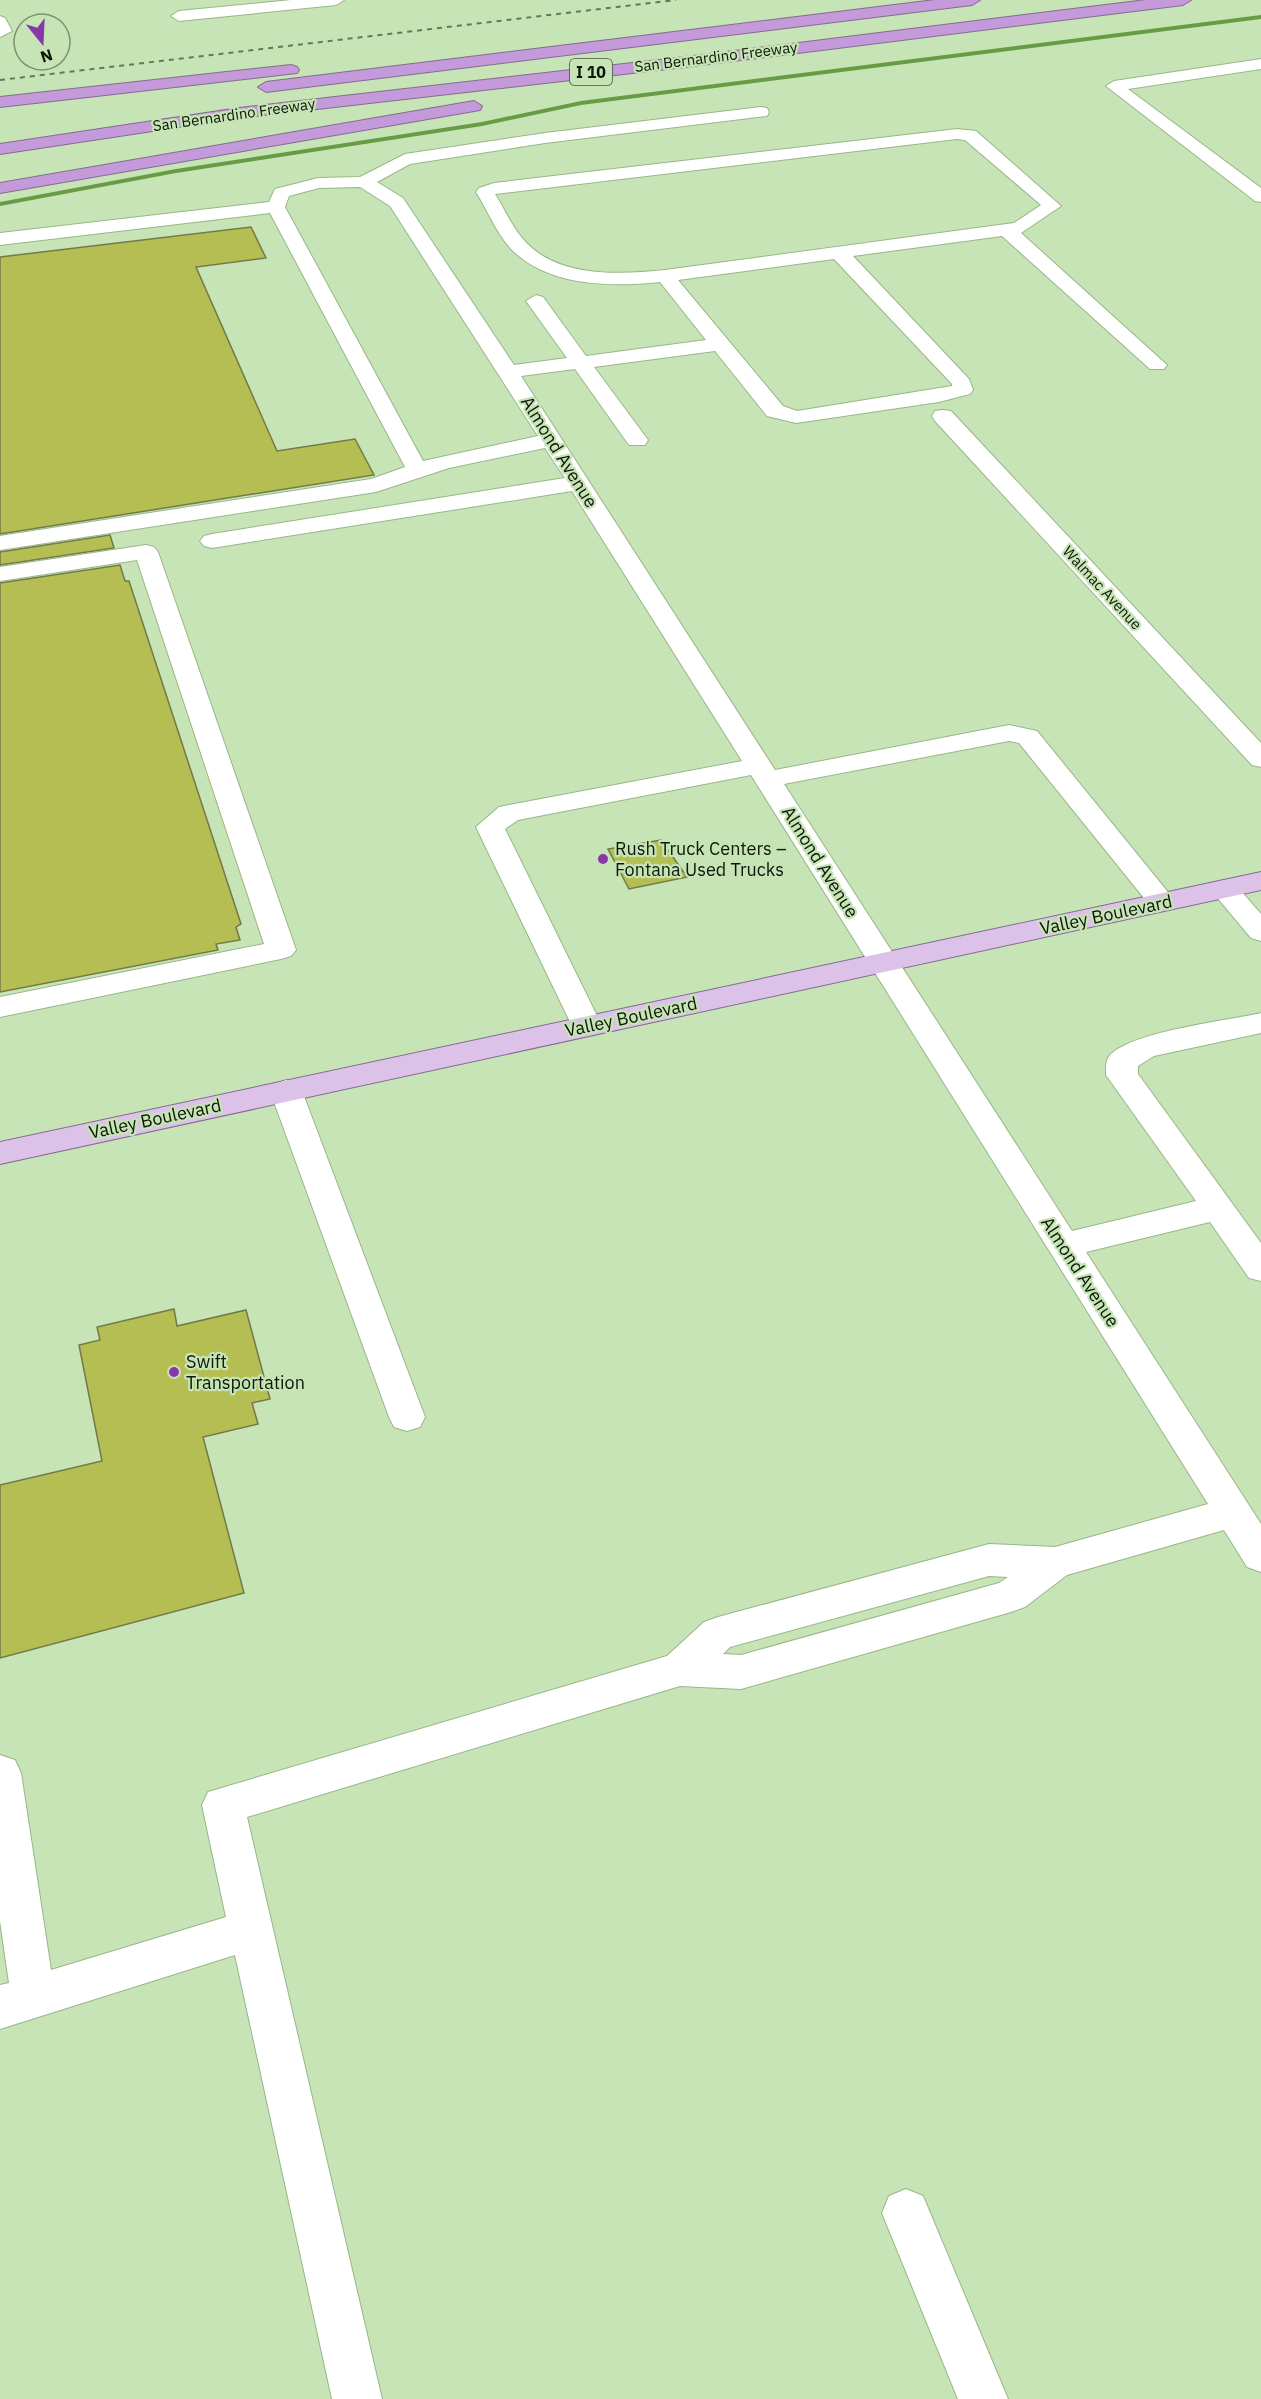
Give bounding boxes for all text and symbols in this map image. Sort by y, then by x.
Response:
north arrow [12,12,72,72]
street label: San Bernardino Freeway [633,37,799,76]
text: N [38,45,55,68]
road number: I 10 [570,59,612,85]
street label: San Bernardino Freeway [151,94,317,135]
street label: Almond Avenue [516,392,603,512]
street label: Walmac Avenue [1059,542,1146,633]
street label: Almond Avenue [777,802,864,922]
place label: Rush Truck Centers – Fontana Used Trucks [615,837,787,881]
marker: Rush Truck Centers – Fontana Used Trucks [596,852,610,866]
street label: Valley Boulevard [1038,889,1174,940]
street label: Valley Boulevard [563,991,699,1042]
street label: Valley Boulevard [87,1093,223,1144]
street label: Almond Avenue [1036,1212,1125,1331]
place label: Swift Transportation [186,1350,305,1394]
marker: Swift Transportation [167,1365,181,1379]

